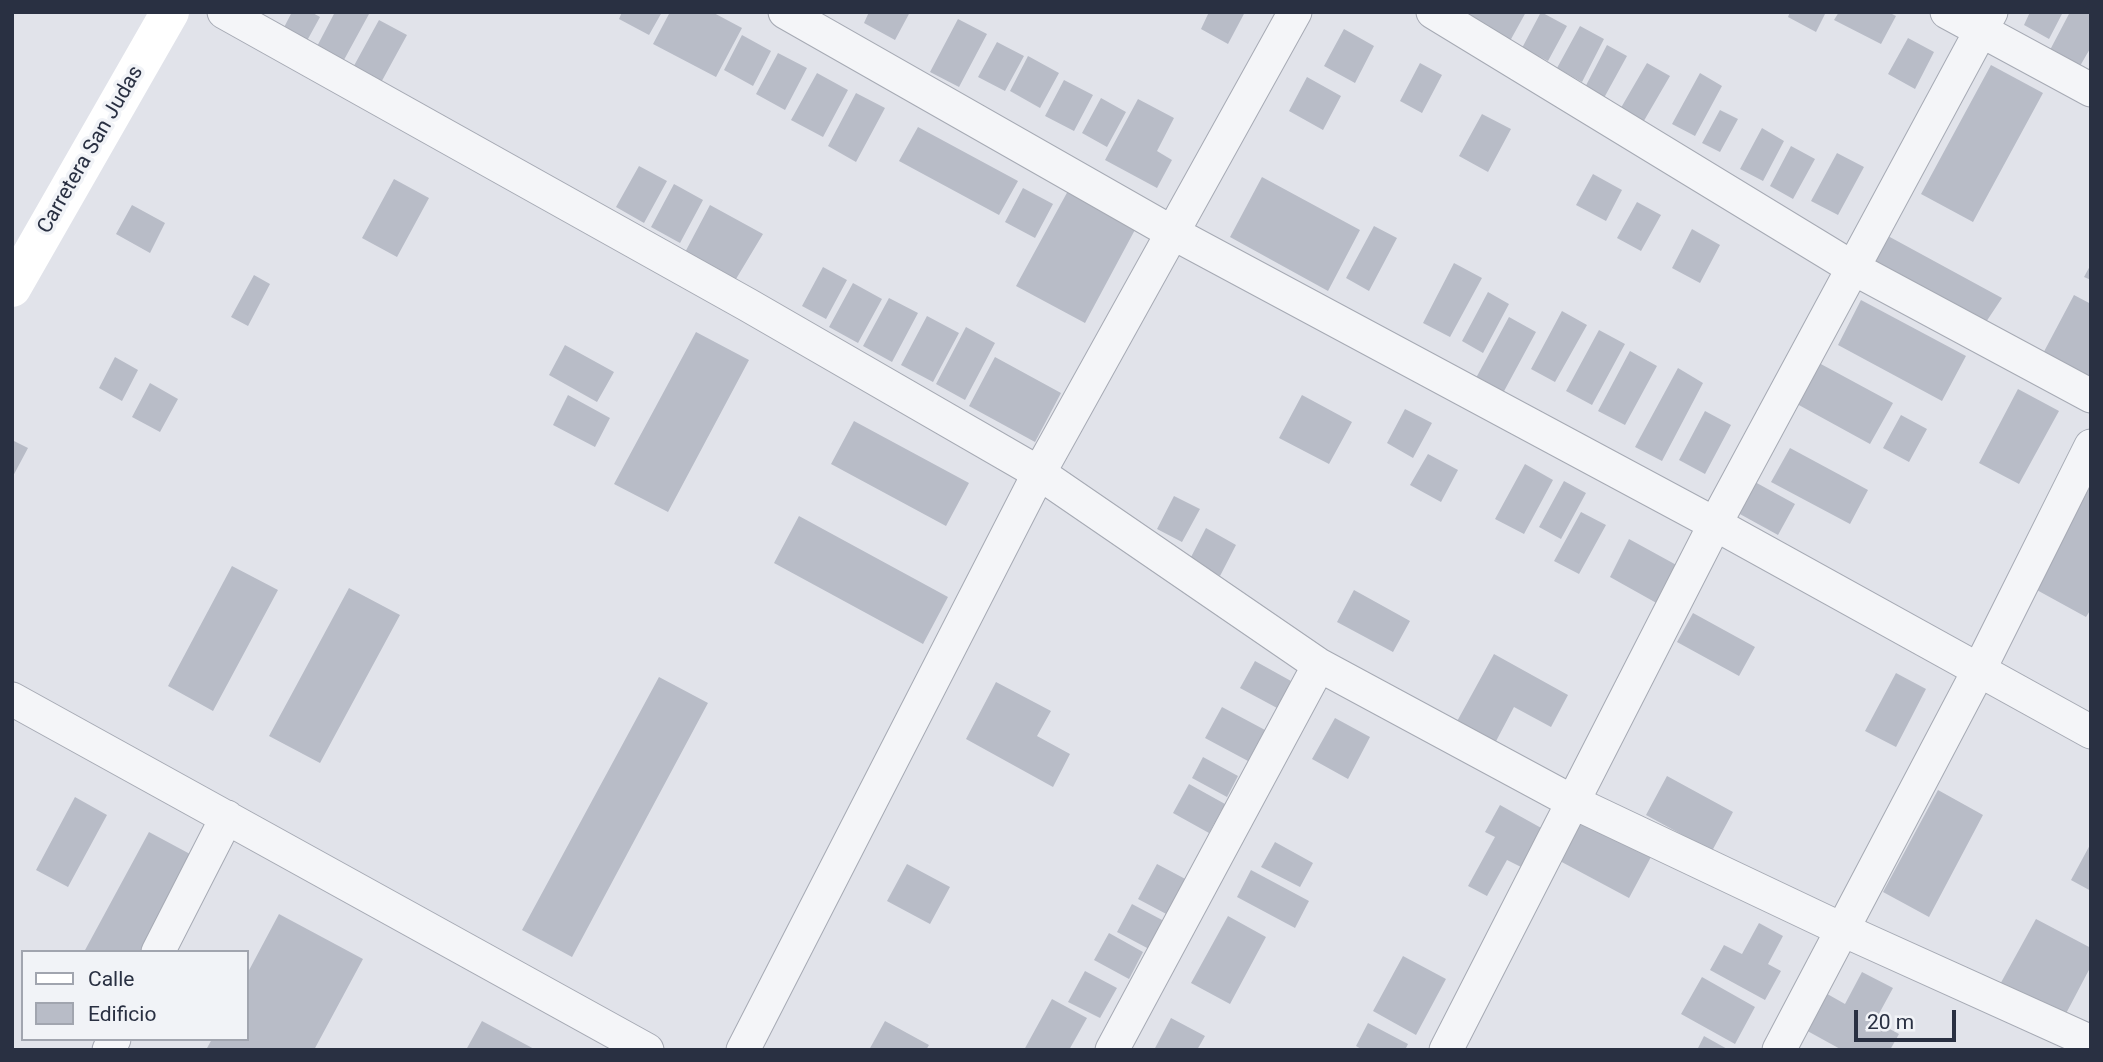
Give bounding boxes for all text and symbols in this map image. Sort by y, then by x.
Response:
street label: Carretera San Judas [33,62,149,238]
legend [21,950,248,1041]
text: Calle [88,967,134,991]
scale bar [1858,996,1960,1040]
text: Edificio [88,1002,156,1026]
text: 20 m [1867,1010,1914,1034]

